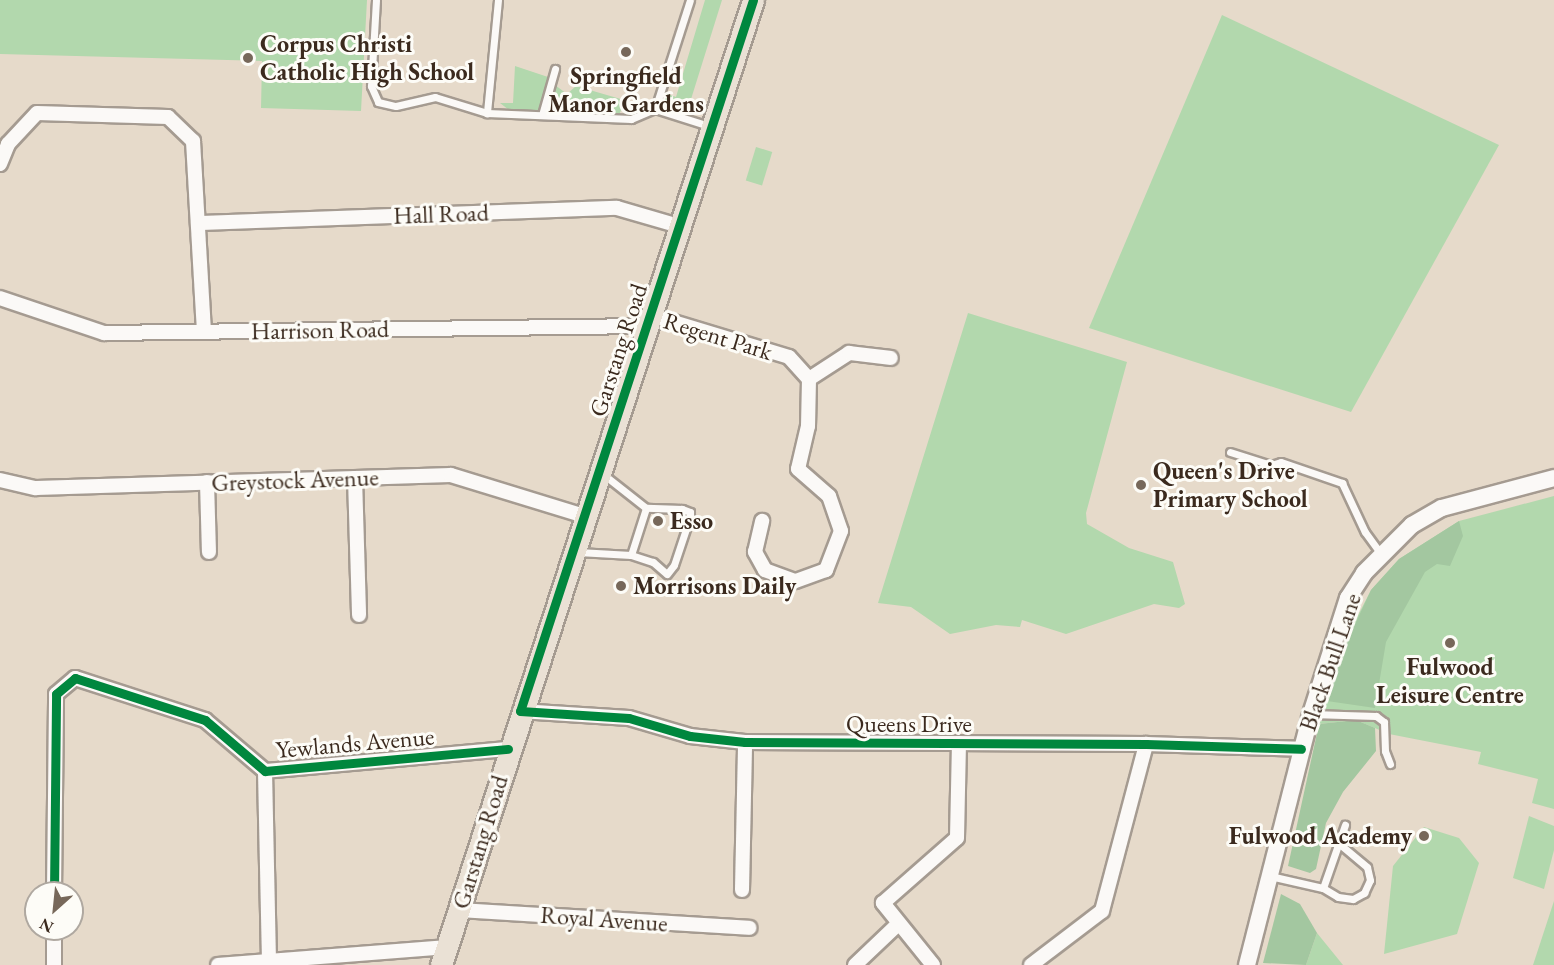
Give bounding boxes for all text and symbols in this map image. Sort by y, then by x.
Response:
place label: Corpus Christi Catholic High School [260,30,474,86]
marker: Springfield Manor Gardens [619,45,633,59]
marker: Corpus Christi Catholic High School [241,51,255,65]
place label: Springfield Manor Gardens [548,62,704,118]
street label: Hall Road [393,198,489,230]
street label: Garstang Road [583,280,653,420]
street label: Regent Park [660,306,776,366]
street label: Harrison Road [251,314,389,346]
place label: Queen's Drive Primary School [1153,457,1307,513]
street label: Greystock Avenue [211,463,379,497]
marker: Queen's Drive Primary School [1134,478,1148,492]
place label: Esso [670,507,713,535]
marker: Esso [651,514,665,528]
place label: Morrisons Daily [633,572,796,600]
marker: Morrisons Daily [614,579,628,593]
street label: Black Bull Lane [1293,589,1367,735]
marker: Fulwood Leisure Centre [1443,636,1457,650]
place label: Fulwood Leisure Centre [1376,653,1524,709]
street label: Queens Drive [846,710,972,738]
street label: Yewlands Avenue [275,722,435,764]
street label: Garstang Road [446,772,514,912]
place label: Fulwood Academy [1229,822,1412,850]
marker: Fulwood Academy [1417,829,1431,843]
north arrow [24,881,84,941]
street label: Royal Avenue [539,900,669,938]
text: N [36,913,57,938]

